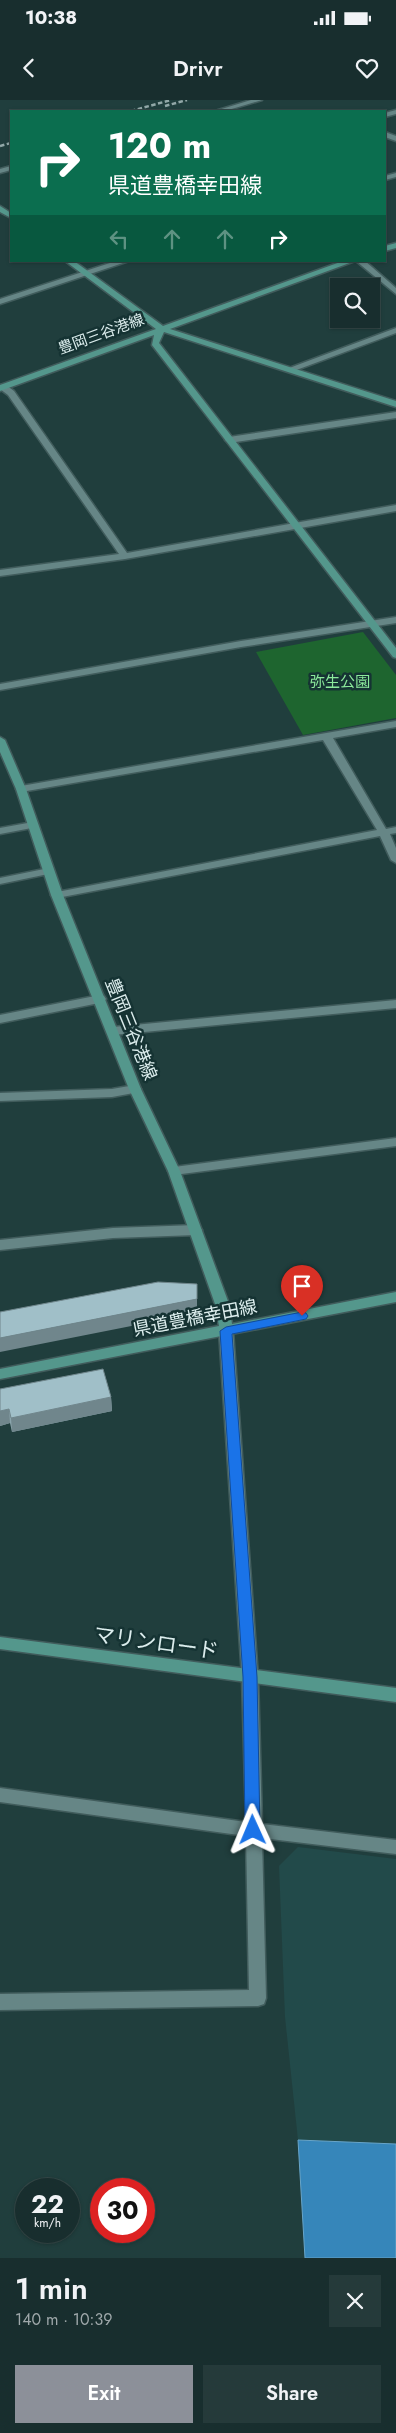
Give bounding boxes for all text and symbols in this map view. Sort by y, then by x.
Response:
text: 10:38 [25,4,77,31]
text: Drivr [173,52,223,84]
icon: back [15,54,43,82]
icon: heart [353,54,381,82]
text: 120 m [108,121,211,171]
icon: right [25,130,90,195]
text: 県道豊橋幸田線 [108,169,262,201]
icon: left [105,225,133,253]
icon: ahead [158,225,186,253]
icon: ahead [211,225,239,253]
icon: right [264,225,292,253]
map controls [330,278,380,328]
button: search [330,278,380,328]
street label: 豊岡三谷港線 [55,308,147,360]
park label: 弥生公園 [310,671,370,693]
street label: 豊岡三谷港線 [99,974,163,1084]
pin [281,1265,323,1316]
icon: arrive [288,1272,316,1300]
street label: 県道豊橋幸田線 [131,1293,259,1343]
street label: マリンロード [92,1619,220,1667]
position arrow [226,1803,278,1855]
speed limit sign: 30 [90,2178,155,2243]
text: 22 [31,2186,64,2222]
text: km/h [34,2214,61,2232]
text: 1 min [15,2267,88,2310]
button: close [329,2275,381,2327]
text: 140 m · 10:39 [15,2308,112,2331]
button: Exit [15,2365,193,2423]
button: Share [203,2365,381,2423]

